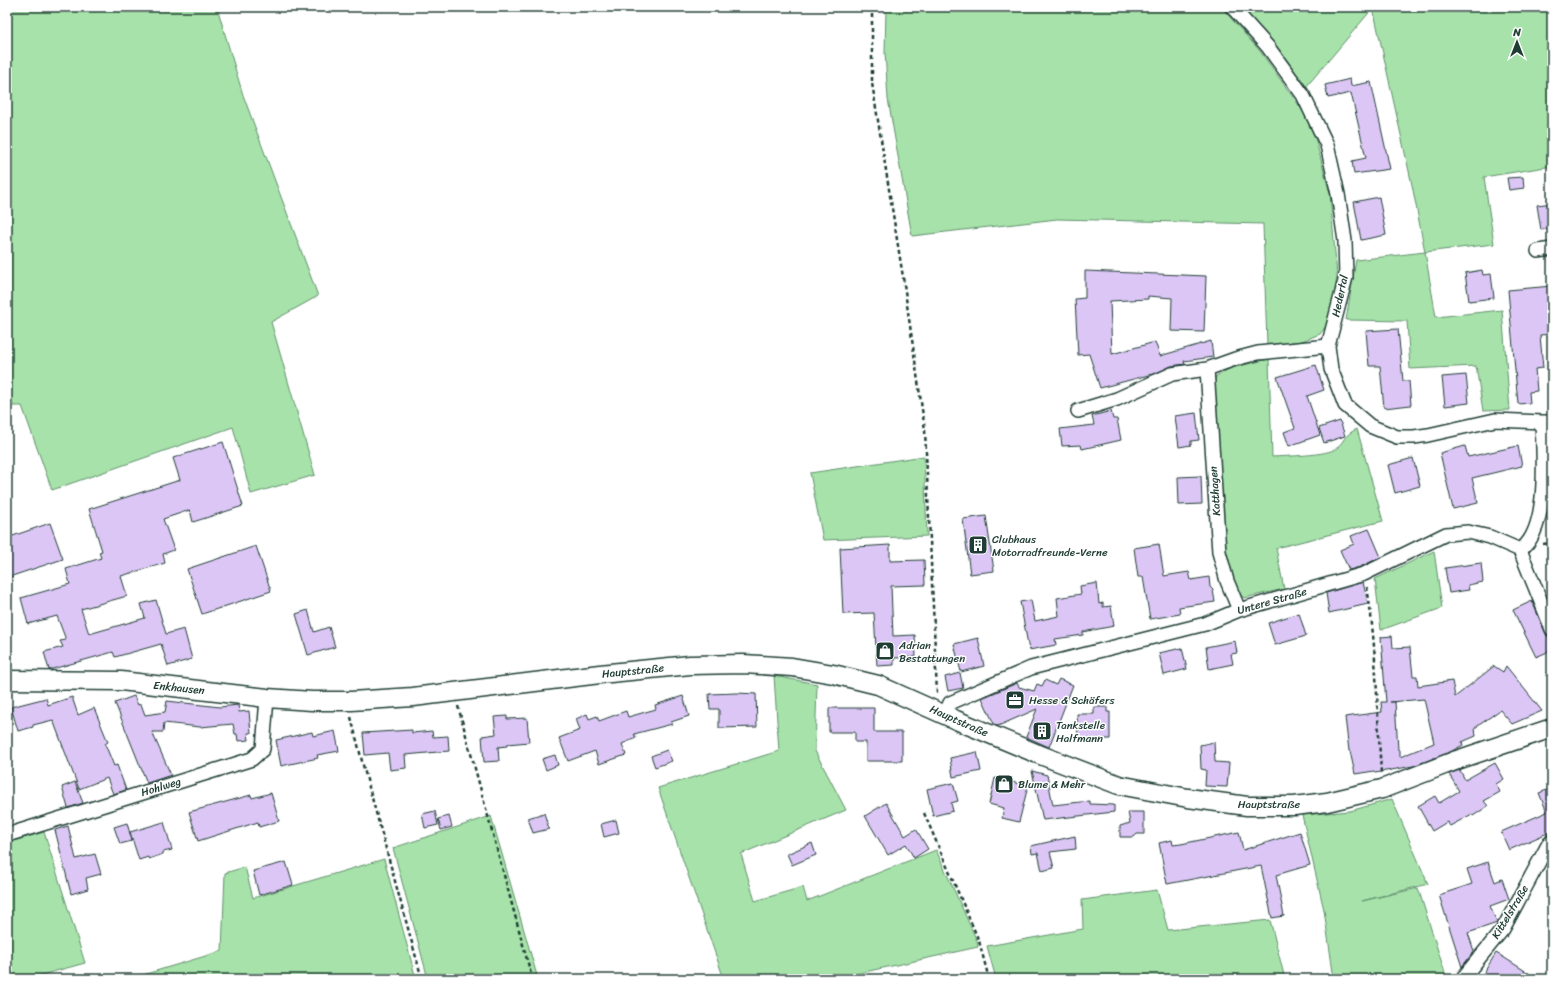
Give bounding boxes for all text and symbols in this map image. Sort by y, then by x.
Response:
north arrow [1497,22,1537,62]
text: N [1512,23,1521,42]
street label: Hedertal [1326,272,1354,319]
street label: Katthagen [1204,466,1226,516]
place label: Clubhaus Motorradfreunde-Verne [992,530,1108,562]
building icon: Clubhaus Motorradfreunde-Verne [967,534,989,556]
street label: Untere Straße [1235,582,1309,620]
place label: Adrian Bestattungen [898,636,965,668]
shop icon: Adrian Bestattungen [874,640,896,662]
street label: Hauptstraße [601,658,665,684]
street label: Enkhausen [152,676,206,700]
office icon: Hesse & Schäfers [1004,689,1026,711]
place label: Hesse & Schäfers [1029,691,1116,710]
street label: Hauptstraße [927,700,992,743]
place label: Tankstelle Halfmann [1056,716,1106,748]
building icon: Tankstelle Halfmann [1031,720,1053,742]
street label: Hohlweg [139,772,184,802]
shop icon: Blume & Mehr [993,773,1015,795]
place label: Blume & Mehr [1018,775,1087,794]
street label: Hauptstraße [1238,795,1301,814]
street label: Kittelstraße [1486,881,1534,943]

